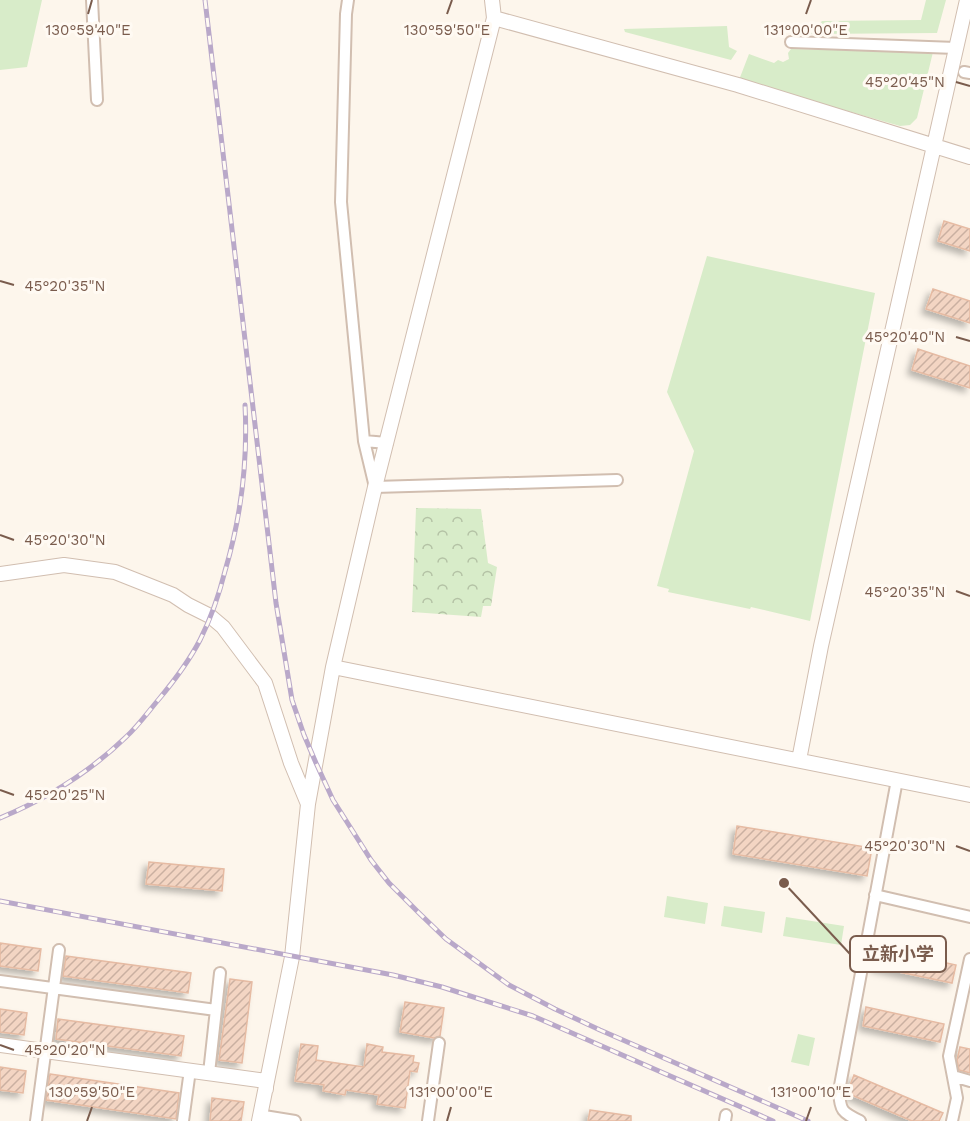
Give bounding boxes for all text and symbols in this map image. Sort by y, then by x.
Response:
text: 130°59'40"E [45,21,131,39]
text: 130°59'50"E [404,21,490,39]
text: 131°00'00"E [764,21,848,39]
text: 45°20'45"N [865,73,945,91]
text: 45°20'35"N [25,277,105,295]
text: 45°20'40"N [865,328,945,346]
text: 45°20'30"N [24,531,106,549]
text: 45°20'35"N [865,583,945,601]
text: 45°20'25"N [25,786,105,804]
text: 45°20'30"N [864,837,946,855]
callout: 立新小学 [850,936,946,972]
text: 立新小学 [862,943,934,964]
text: 45°20'20"N [24,1041,106,1059]
text: 130°59'50"E [49,1083,135,1101]
text: 131°00'00"E [409,1083,493,1101]
text: 131°00'10"E [771,1083,851,1101]

